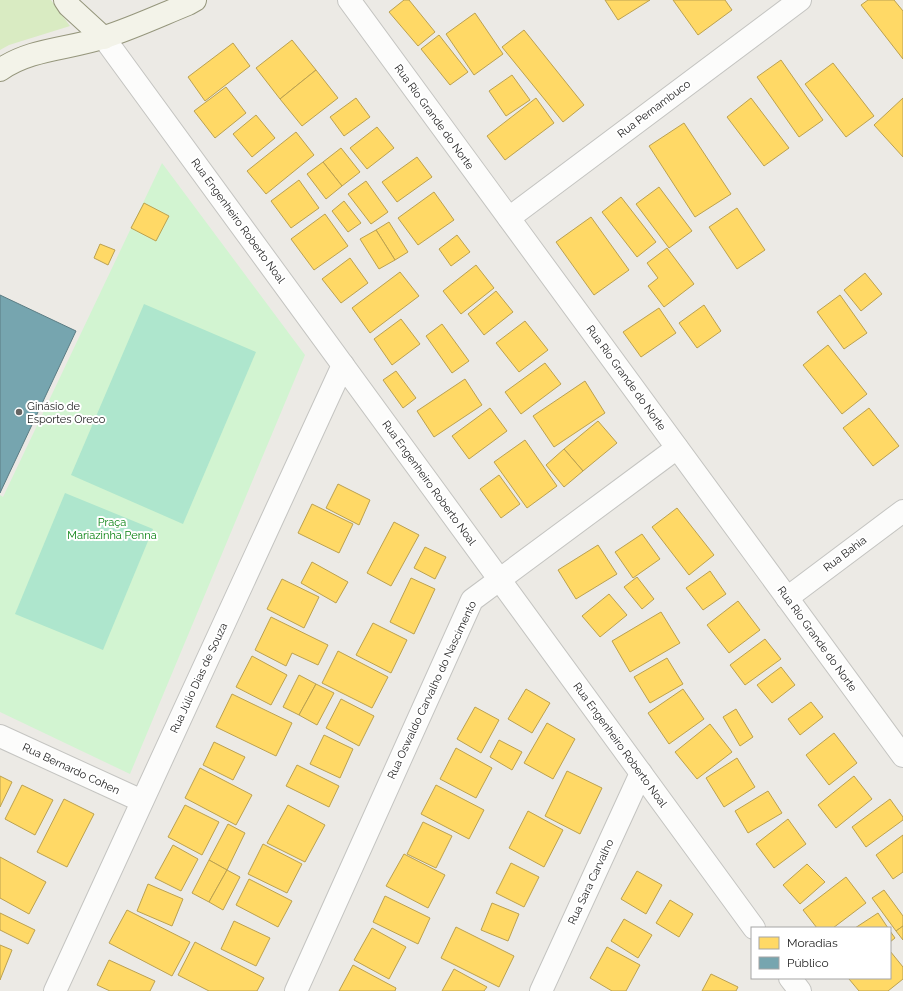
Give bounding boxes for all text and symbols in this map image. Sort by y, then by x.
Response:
street label: Rua Rio Grande do Norte [392,62,477,172]
street label: Rua Pernambuco [615,77,693,141]
street label: Rua Engenheiro Roberto Noal [188,156,288,286]
street label: Rua Rio Grande do Norte [584,323,669,433]
place label: Ginásio de Esportes Oreco [27,400,106,426]
marker: Ginásio de Esportes Oreco [14,407,24,417]
street label: Rua Engenheiro Roberto Noal [379,418,479,548]
park label: Praça Mariazinha Penna [67,516,157,542]
street label: Rua Bahia [821,534,869,574]
street label: Rua Rio Grande do Norte [775,584,860,694]
street label: Rua Oswaldo Carvalho do Nascimento [385,598,479,781]
street label: Rua Júlio Dias de Souza [168,621,230,735]
street label: Rua Engenheiro Roberto Noal [570,680,670,810]
street label: Rua Bernardo Cohen [20,741,122,797]
street label: Rua Sara Carvalho [565,837,617,927]
legend [751,927,891,979]
text: Moradias [787,936,838,950]
text: Público [787,956,829,970]

